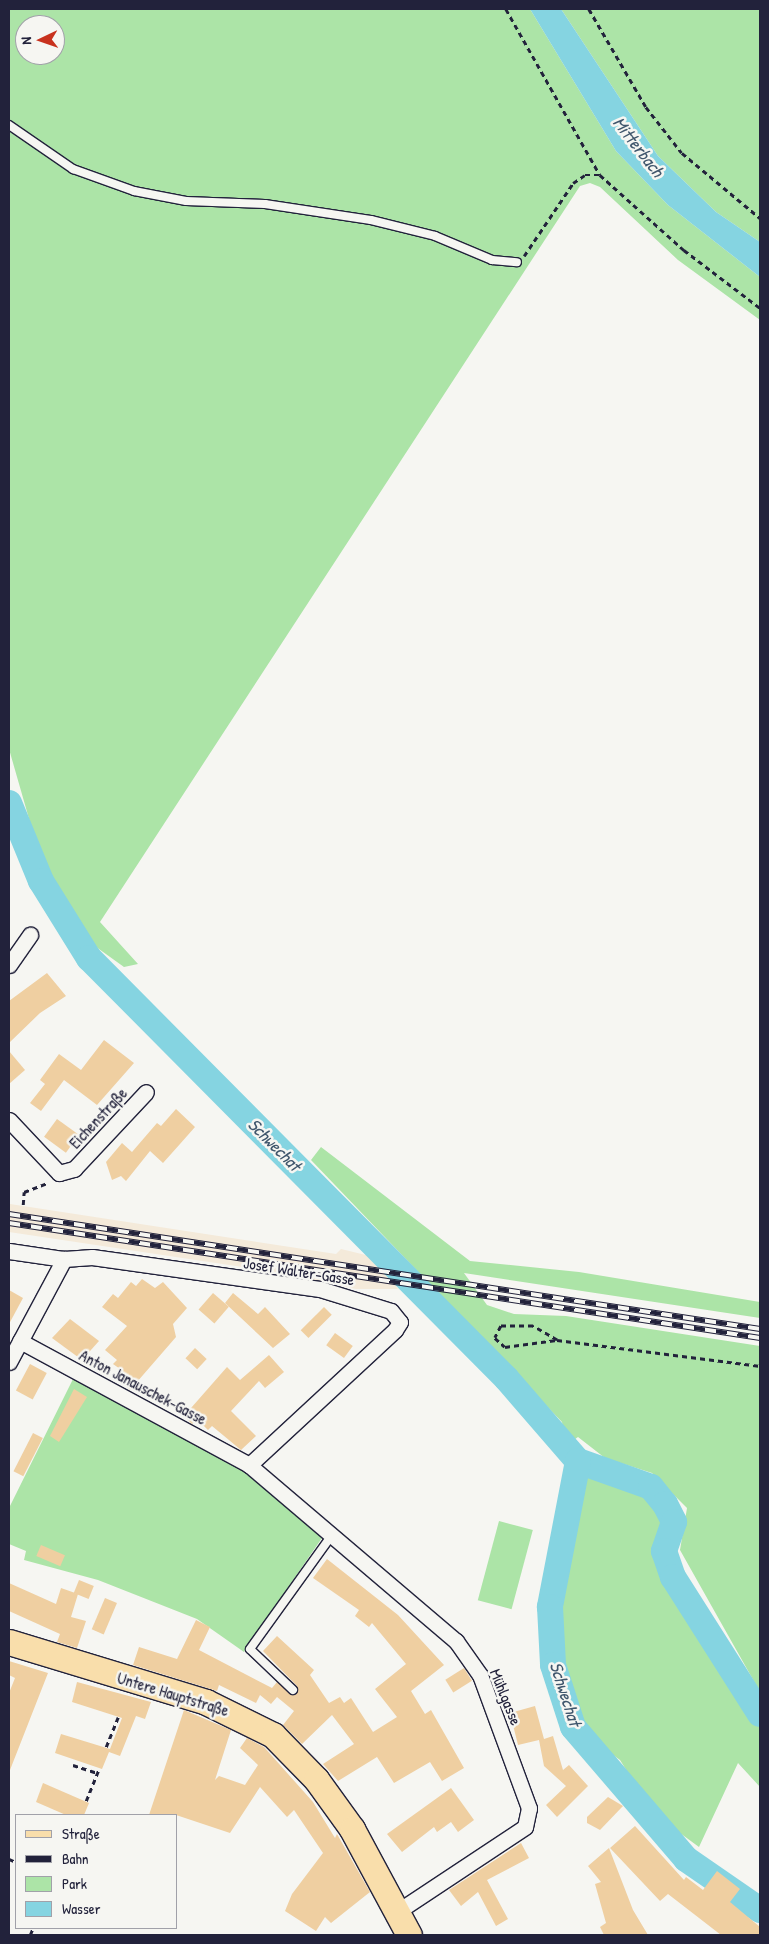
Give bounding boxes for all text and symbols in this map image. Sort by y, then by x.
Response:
north arrow [15,15,65,65]
text: N [16,37,35,45]
water label: Mitterbach [608,113,668,181]
street label: Eichenstraße [65,1084,131,1152]
water label: Schwechat [243,1114,305,1176]
street label: Josef Walter-Gasse [242,1253,356,1289]
street label: Anton Janauschek-Gasse [76,1345,210,1429]
water label: Schwechat [545,1659,585,1729]
street label: Mühlgasse [486,1666,526,1728]
street label: Untere Hauptstraße [115,1668,231,1720]
legend [15,1814,178,1929]
text: Straße [62,1823,100,1844]
text: Bahn [62,1848,89,1869]
text: Park [62,1873,87,1894]
text: Wasser [62,1898,100,1919]

